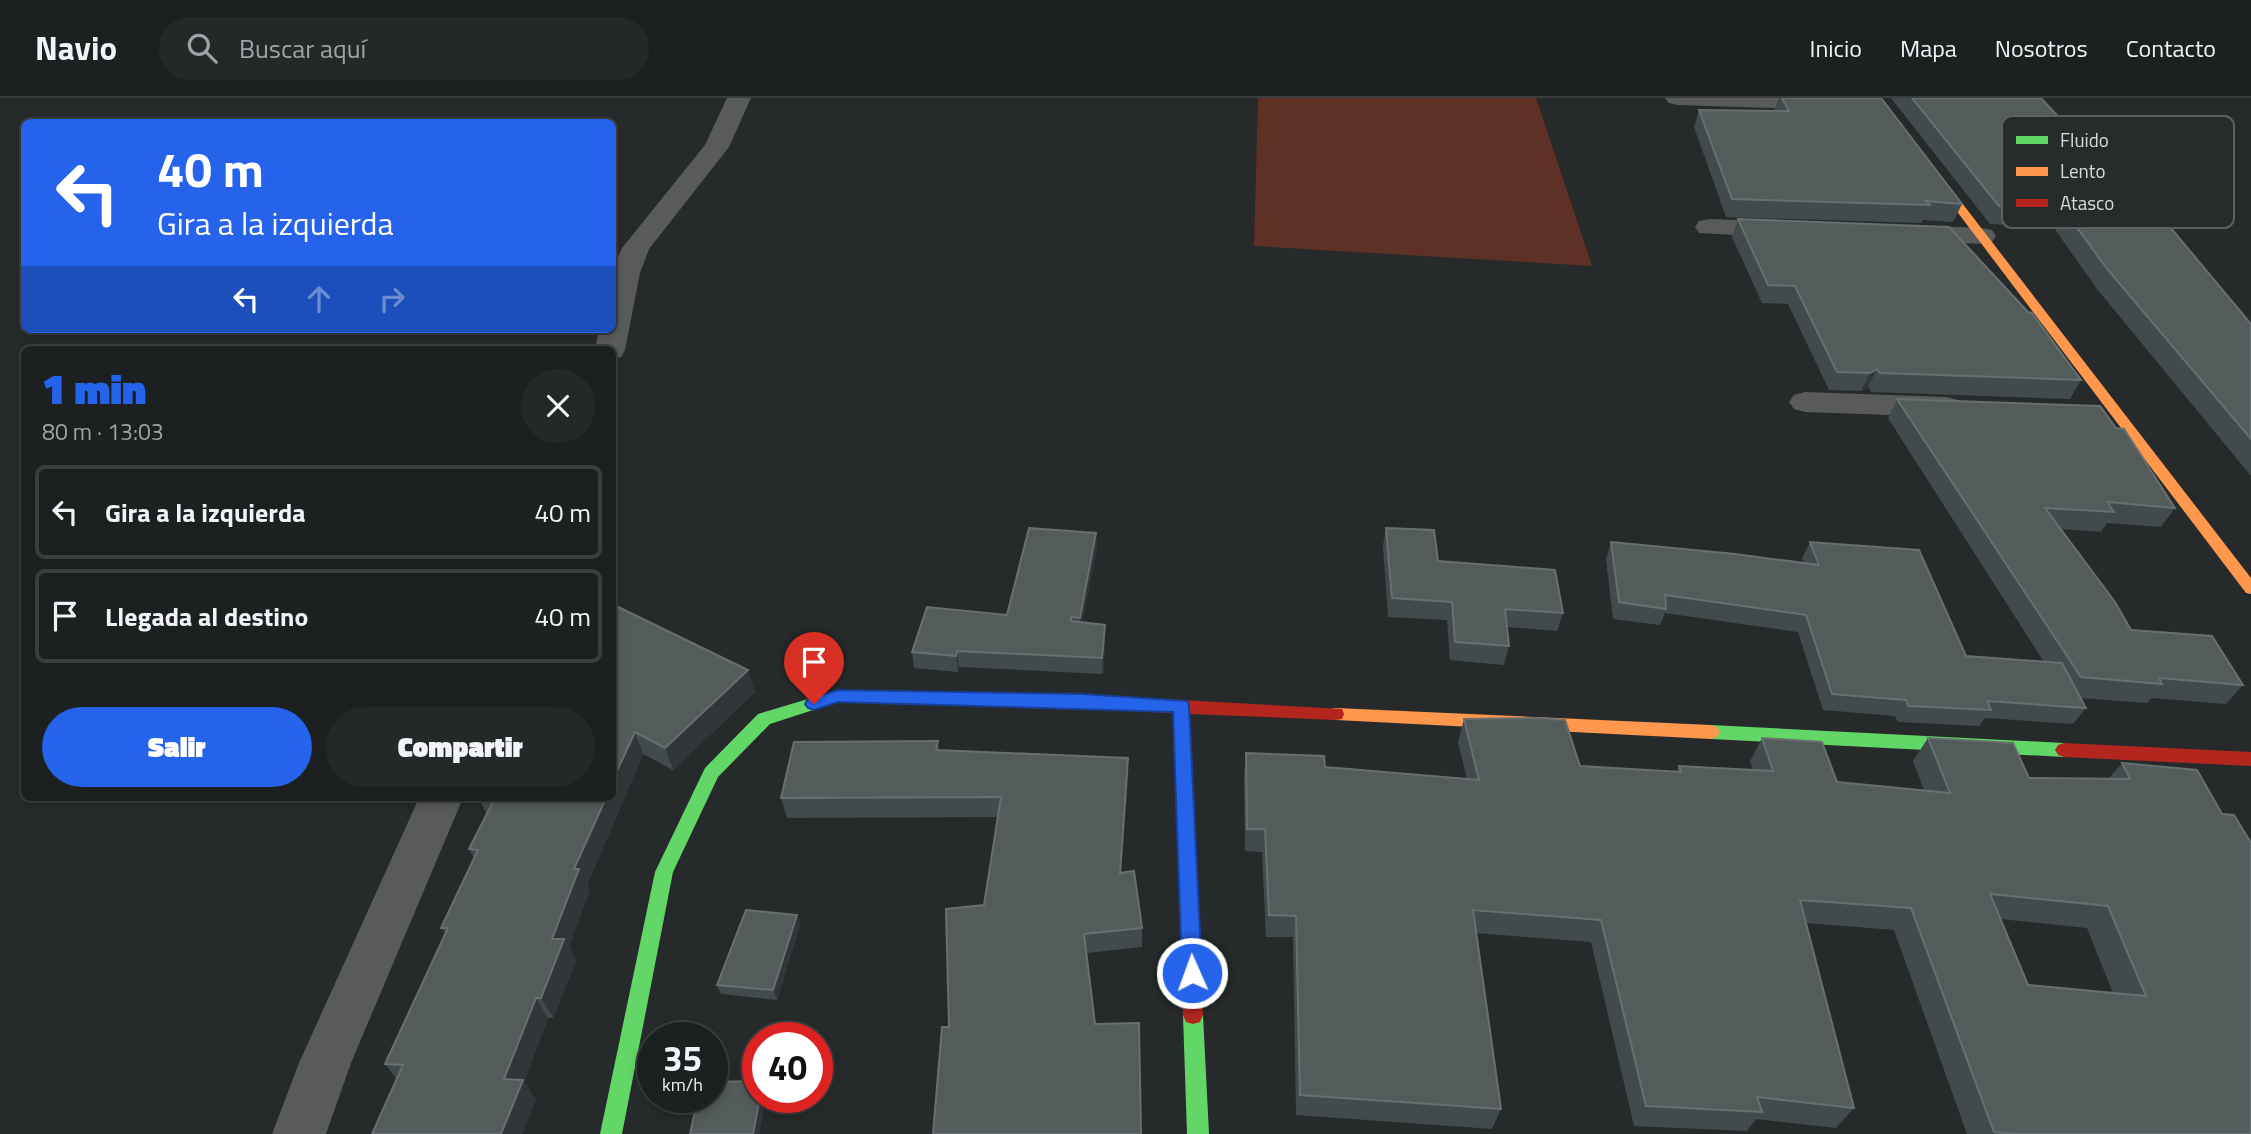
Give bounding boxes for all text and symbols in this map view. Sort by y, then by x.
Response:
search box [159,17,649,80]
text: Navio [35,23,117,73]
icon: search [183,29,221,67]
text: Buscar aquí [239,29,366,68]
text: Inicio [1810,30,1862,66]
text: Mapa [1900,30,1957,66]
text: Nosotros [1995,30,2088,66]
text: Contacto [2126,30,2216,66]
legend [2002,116,2234,228]
text: Fluido [2060,125,2109,154]
text: 40 m [157,131,264,206]
icon: left [42,147,133,238]
text: Lento [2060,156,2105,185]
text: Atasco [2060,188,2114,217]
text: Gira a la izquierda [157,199,393,247]
icon: left [227,280,265,318]
icon: ahead [300,280,338,318]
icon: right [373,280,411,318]
text: 1 min [42,356,146,420]
button: close [521,369,595,443]
text: 80 m · 13:03 [42,414,164,449]
icon: left [46,493,84,531]
text: Gira a la izquierda [105,493,306,532]
text: 40 m [534,493,591,532]
icon: arrive [46,597,84,635]
text: Llegada al destino [105,597,308,636]
text: 40 m [534,597,591,636]
pin [784,632,844,704]
icon: arrive [795,643,833,681]
button: Salir [42,707,312,787]
button: Compartir [326,707,595,787]
position arrow [1155,936,1229,1010]
speed limit sign: 40 [742,1022,833,1113]
text: 35 [663,1031,702,1085]
text: km/h [662,1071,703,1098]

